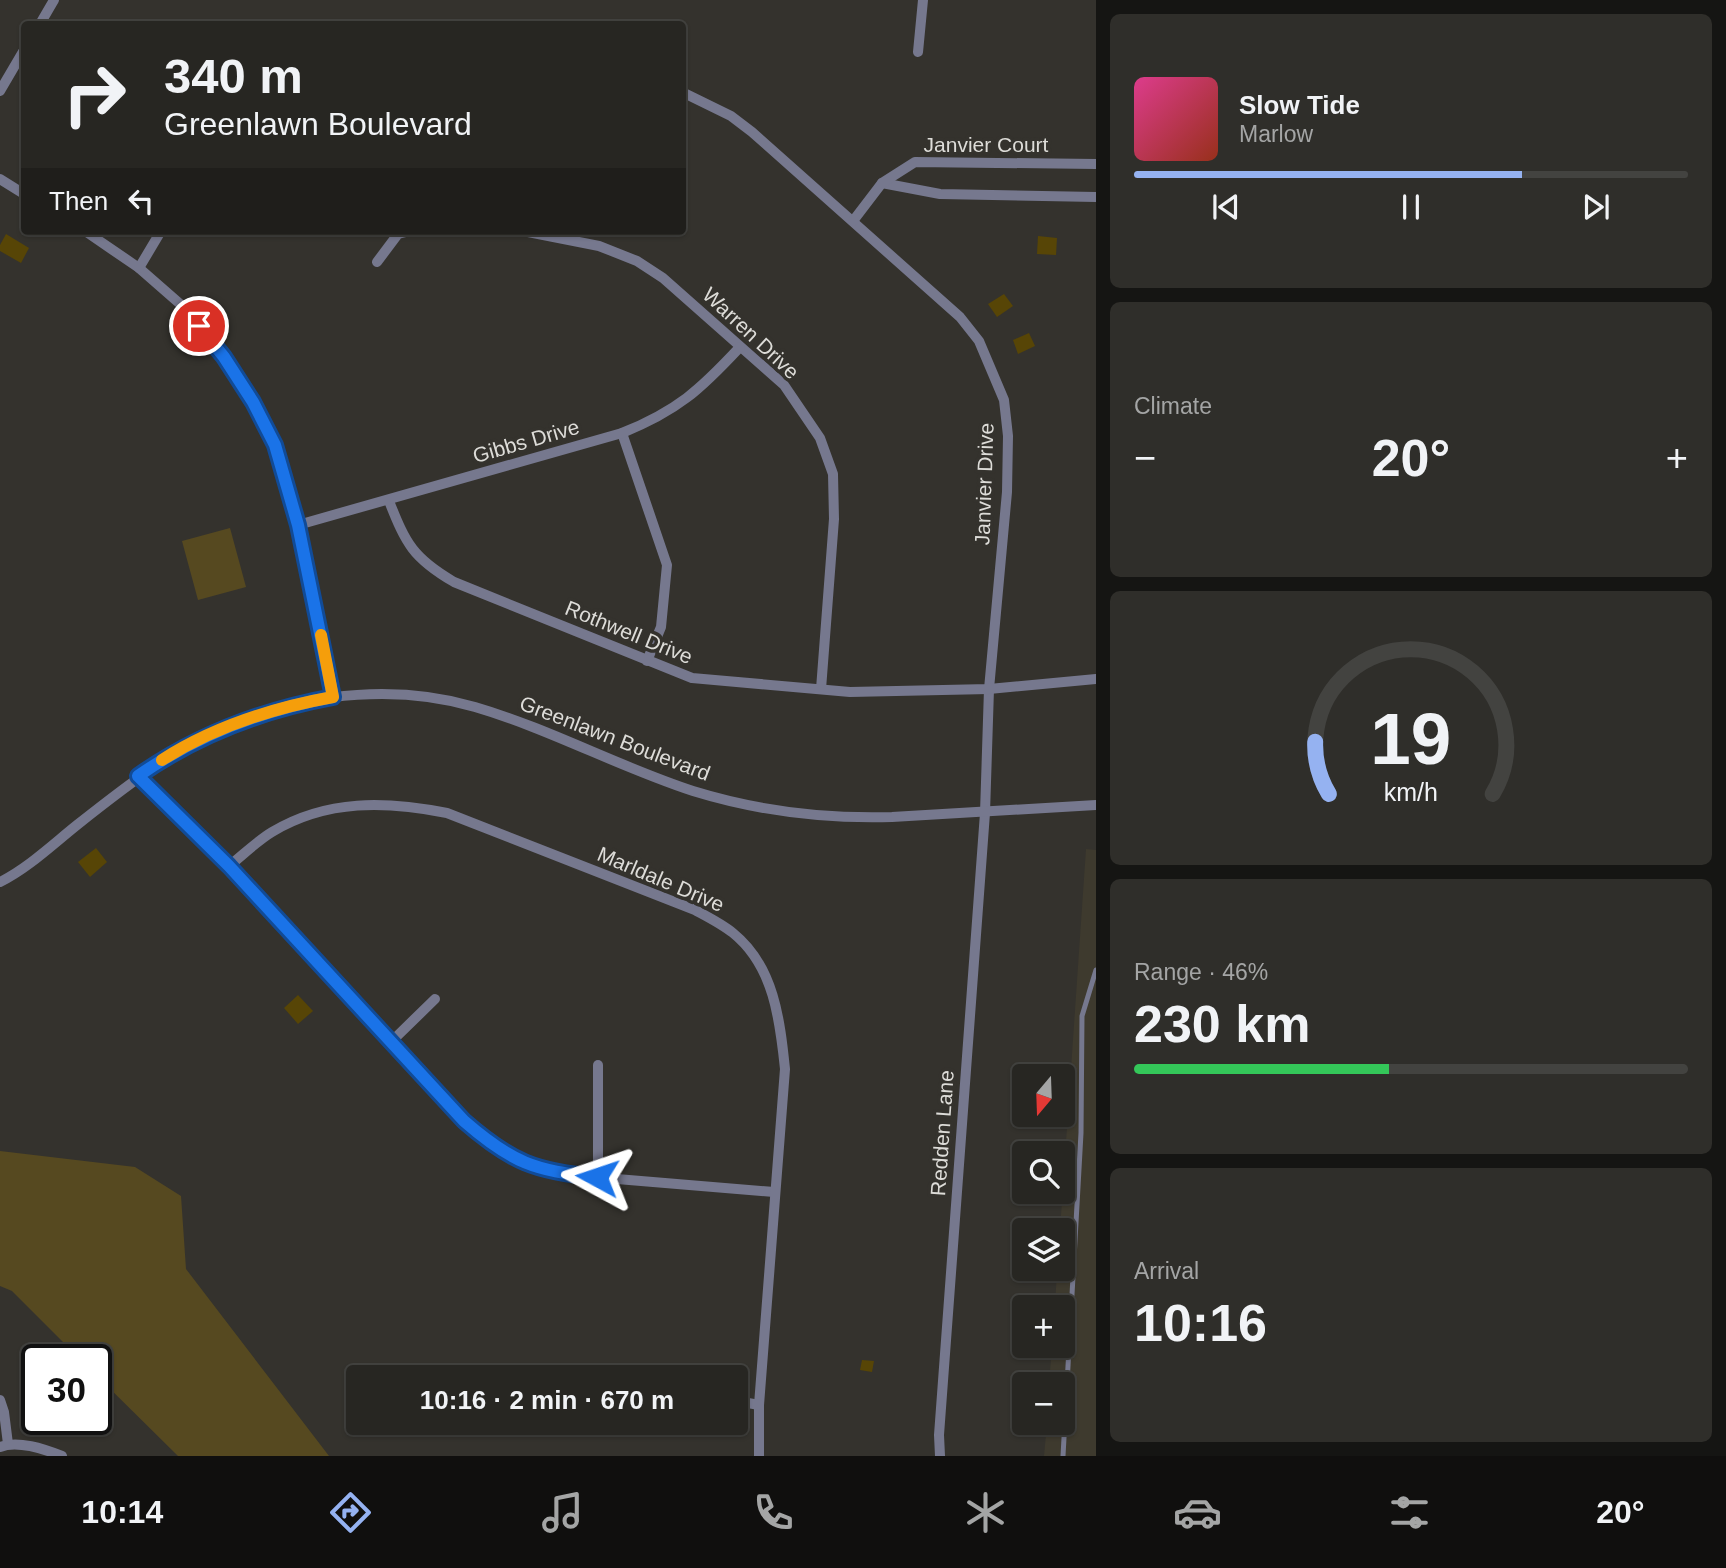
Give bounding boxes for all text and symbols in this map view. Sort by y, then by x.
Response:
icon: right [49,49,140,140]
text: 340 m [164,49,303,103]
text: Slow Tide [1239,90,1360,120]
text: Greenlawn Boulevard [164,106,472,142]
text: Marlow [1239,121,1313,147]
street label: Janvier Court [924,133,1049,156]
icon: left [122,182,160,220]
text: Then [49,186,108,216]
icon: previous [1207,188,1245,226]
icon: pause [1392,188,1430,226]
icon: next [1577,188,1615,226]
street label: Warren Drive [698,283,804,383]
pin [169,296,229,356]
icon: arrive [180,307,218,345]
text: Climate [1134,393,1212,419]
street label: Gibbs Drive [470,415,582,467]
street label: Janvier Drive [970,422,998,546]
text: 20° [1372,429,1450,487]
text: − [1134,437,1156,479]
text: + [1666,437,1688,479]
street label: Rothwell Drive [562,596,696,668]
street label: Greenlawn Boulevard [517,691,713,785]
text: 19 [1371,698,1451,779]
text: km/h [1384,778,1438,806]
street label: Marldale Drive [594,842,728,916]
text: Range · 46% [1134,959,1268,985]
text: 230 km [1134,995,1310,1053]
north arrow [1012,1064,1074,1127]
map controls [1012,1064,1075,1435]
street label: Redden Lane [926,1069,958,1197]
position arrow [560,1140,634,1214]
button: search [1012,1141,1075,1204]
button: layers [1012,1218,1075,1281]
text: Arrival [1134,1258,1199,1284]
text: 10:16 [1134,1294,1267,1352]
button: + [1012,1295,1075,1358]
speed limit sign: 30 [21,1344,112,1435]
button: − [1012,1372,1075,1435]
text: 10:16 · 2 min · 670 m [420,1385,674,1415]
icon: directions [326,1488,375,1537]
icon: music [538,1488,587,1537]
icon: phone [749,1488,798,1537]
icon: climate [961,1488,1010,1537]
icon: car [1173,1488,1222,1537]
icon: filters [1385,1488,1434,1537]
text: 10:14 [81,1494,163,1530]
text: 20° [1596,1494,1645,1530]

